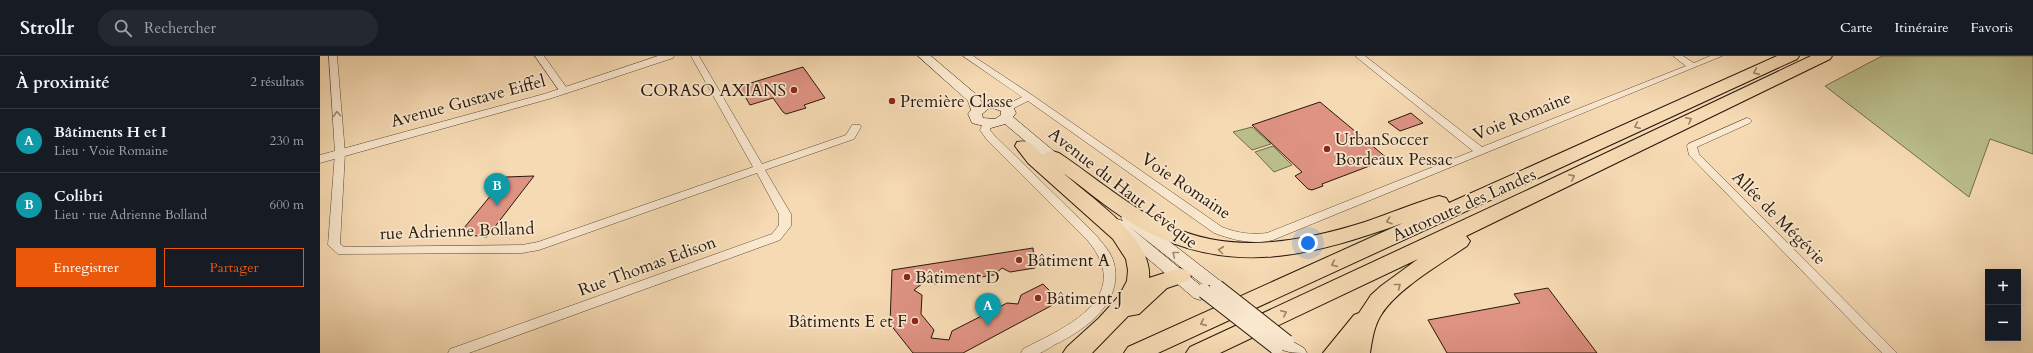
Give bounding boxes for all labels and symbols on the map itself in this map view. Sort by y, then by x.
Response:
one-way arrow [1752,67,1760,75]
street label: Avenue Gustave Eiffel [388,69,549,133]
place label: CORASO AXIANS [640,79,786,102]
marker: CORASO AXIANS [789,85,799,95]
street label: Voie Romaine [1470,86,1574,146]
place label: Première Classe [900,90,1013,113]
marker: Première Classe [887,96,897,106]
one-way arrow [333,111,342,117]
one-way arrow [1685,117,1692,125]
one-way arrow [1634,121,1642,129]
street label: Avenue du Haut Lévèque [1043,122,1203,254]
place label: UrbanSoccer Bordeaux Pessac [1335,128,1453,171]
marker: UrbanSoccer Bordeaux Pessac [1322,144,1332,154]
street label: Voie Romaine [1137,147,1235,225]
street label: Autoroute des Landes [1388,163,1540,247]
street label: Allée de Mégévie [1727,166,1831,270]
pin: B [484,173,510,206]
one-way arrow [1568,174,1575,182]
one-way arrow [1386,216,1393,224]
street label: rue Adrienne Bolland [379,217,535,245]
street label: Rue Thomas Edison [575,230,719,302]
your location [1298,233,1318,253]
one-way arrow [1218,246,1224,255]
place label: Bâtiment A [1027,249,1111,272]
one-way arrow [1173,252,1180,259]
marker: Bâtiment A [1014,255,1024,265]
one-way arrow [1331,259,1338,267]
place label: Bâtiment D [915,266,1000,289]
marker: Bâtiment D [902,272,912,282]
one-way arrow [1394,284,1401,291]
place label: Bâtiment J [1046,287,1123,310]
pin: A [975,293,1001,326]
marker: Bâtiment J [1033,293,1043,303]
place label: Bâtiments E et F [788,310,907,333]
one-way arrow [1279,310,1287,318]
marker: Bâtiments E et F [910,316,920,326]
one-way arrow [1199,318,1207,326]

